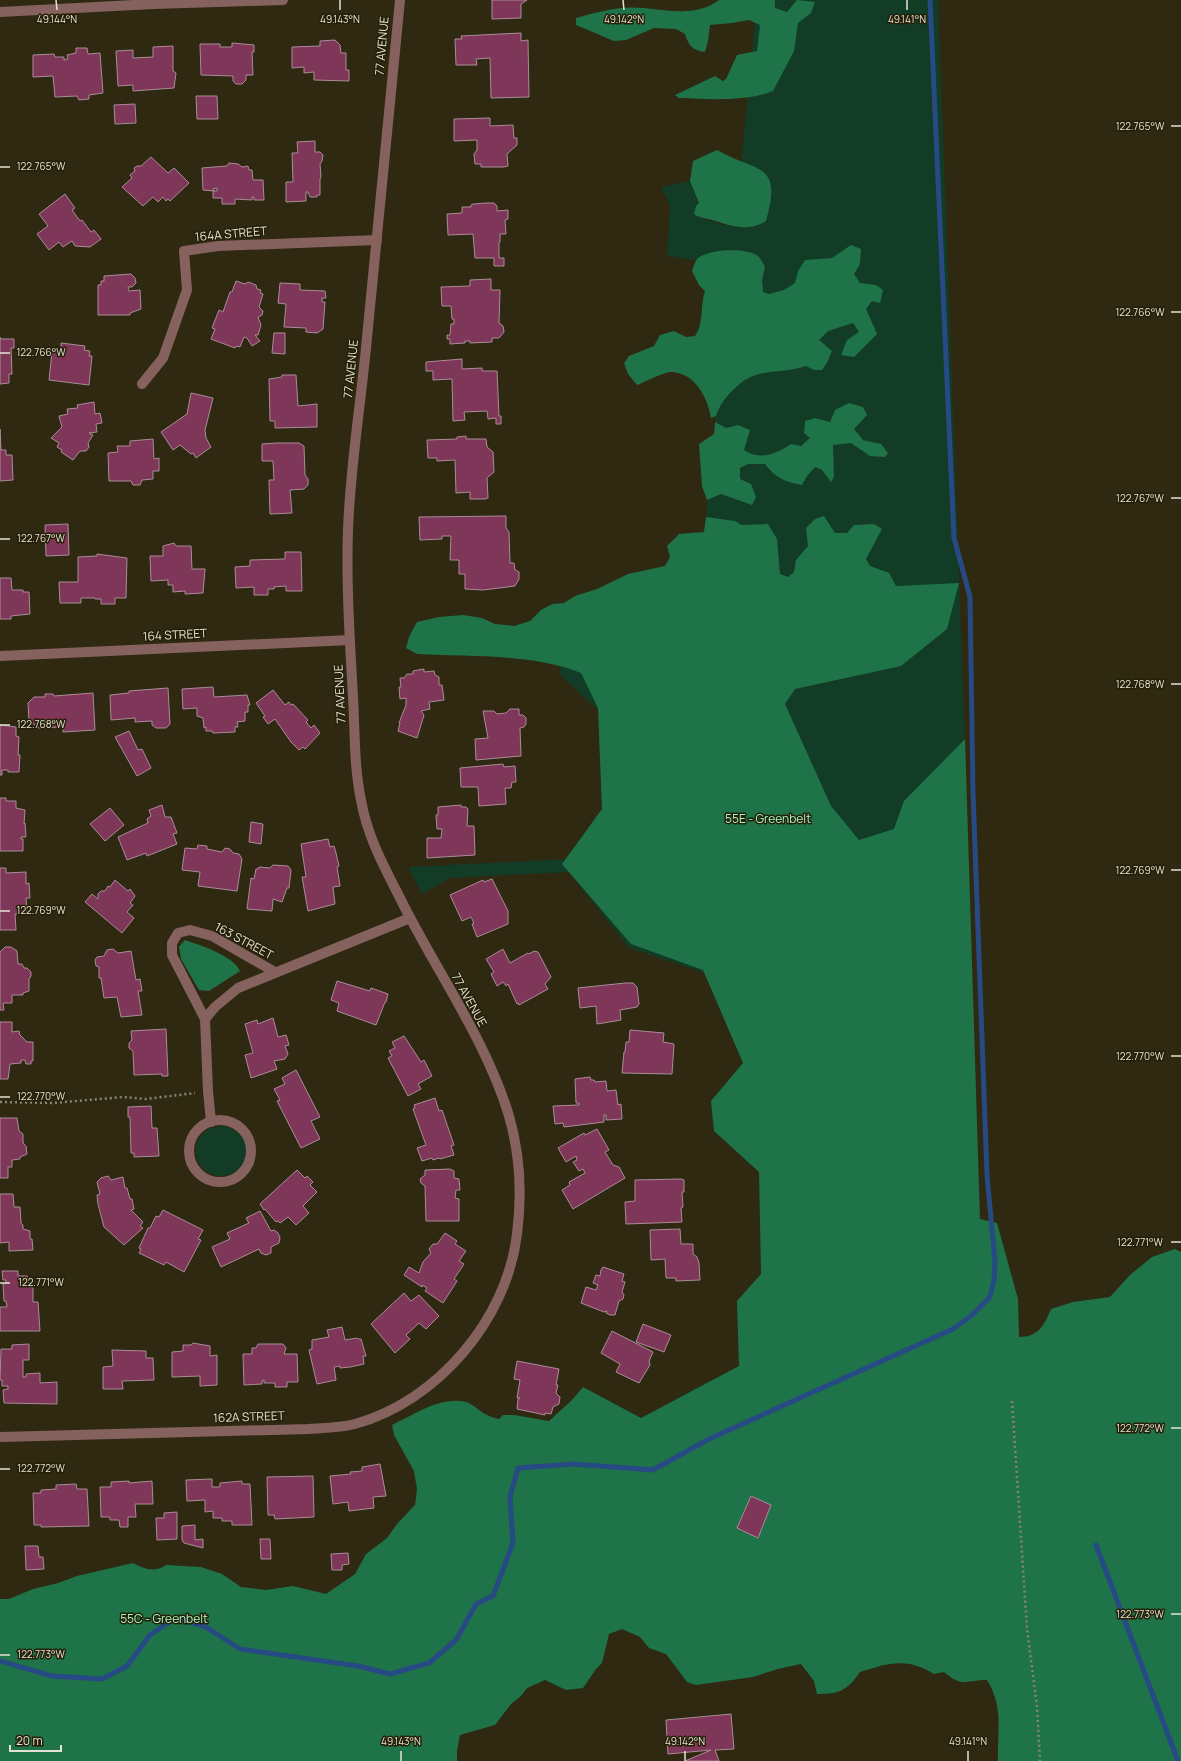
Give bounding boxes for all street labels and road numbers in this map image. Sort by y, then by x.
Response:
street label: 77 AVENUE [370,16,393,76]
street label: 164A STREET [194,222,269,245]
street label: 77 AVENUE [339,339,362,399]
street label: 164 STREET [142,624,208,645]
street label: 77 AVENUE [329,664,350,724]
street label: 163 STREET [212,918,277,964]
street label: 77 AVENUE [448,970,491,1030]
street label: 162A STREET [213,1407,286,1426]

